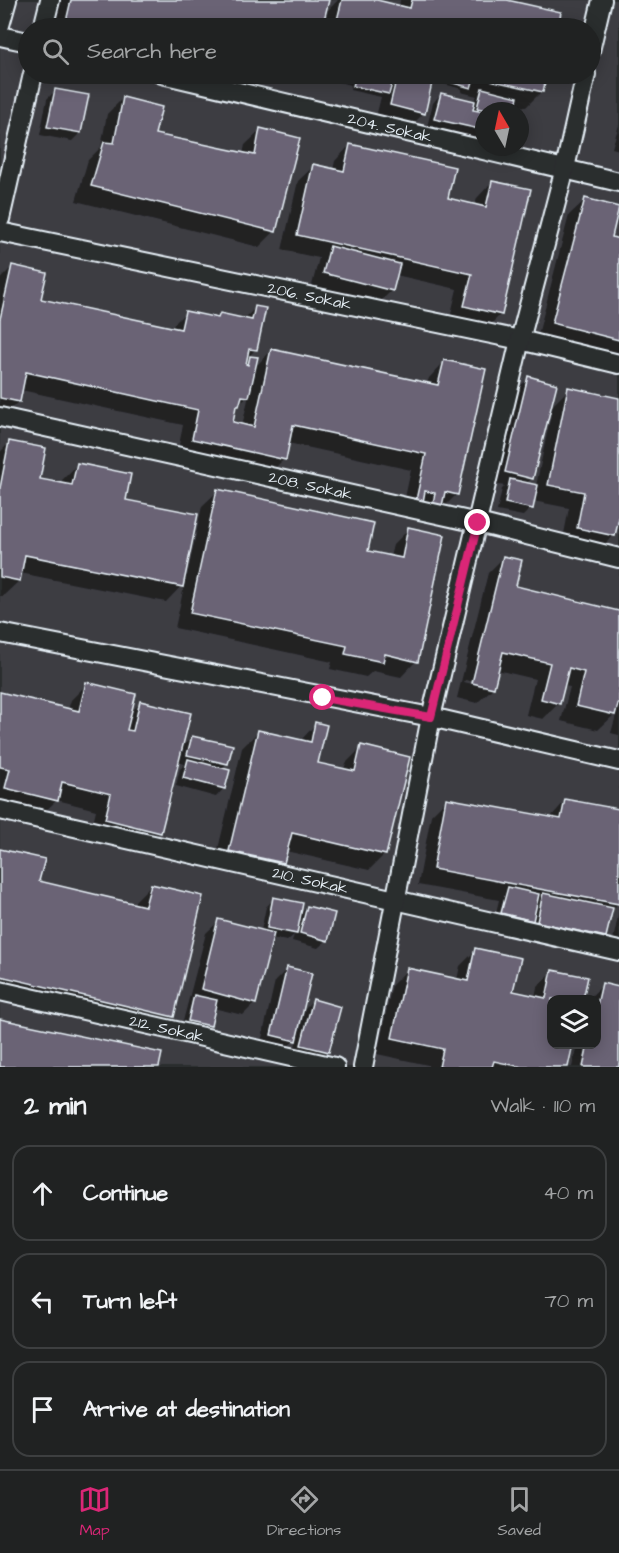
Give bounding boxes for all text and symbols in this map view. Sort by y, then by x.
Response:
search box [18,18,601,84]
icon: search [39,35,72,68]
text: Search here [87,36,217,67]
north arrow [475,102,529,156]
street label: 204. Sokak [345,107,434,148]
street label: 206. Sokak [266,277,353,316]
street label: 208. Sokak [266,466,355,506]
route end [464,509,490,535]
route start [309,684,335,710]
street label: 210. Sokak [270,861,350,900]
map controls [547,995,601,1049]
button: layers [547,995,601,1049]
street label: 212. Sokak [127,1010,206,1048]
text: 2 min [24,1088,86,1124]
text: Walk · 110 m [490,1092,595,1120]
icon: ahead [26,1177,59,1210]
text: Continue [83,1178,168,1209]
text: 40 m [543,1179,593,1207]
icon: left [26,1285,59,1318]
text: Turn left [83,1286,177,1317]
text: 70 m [545,1287,593,1315]
icon: arrive [26,1393,59,1426]
text: Arrive at destination [83,1394,290,1425]
tab: Map [78,1483,111,1541]
tab: Directions [267,1483,341,1541]
tab: Saved [497,1483,541,1541]

